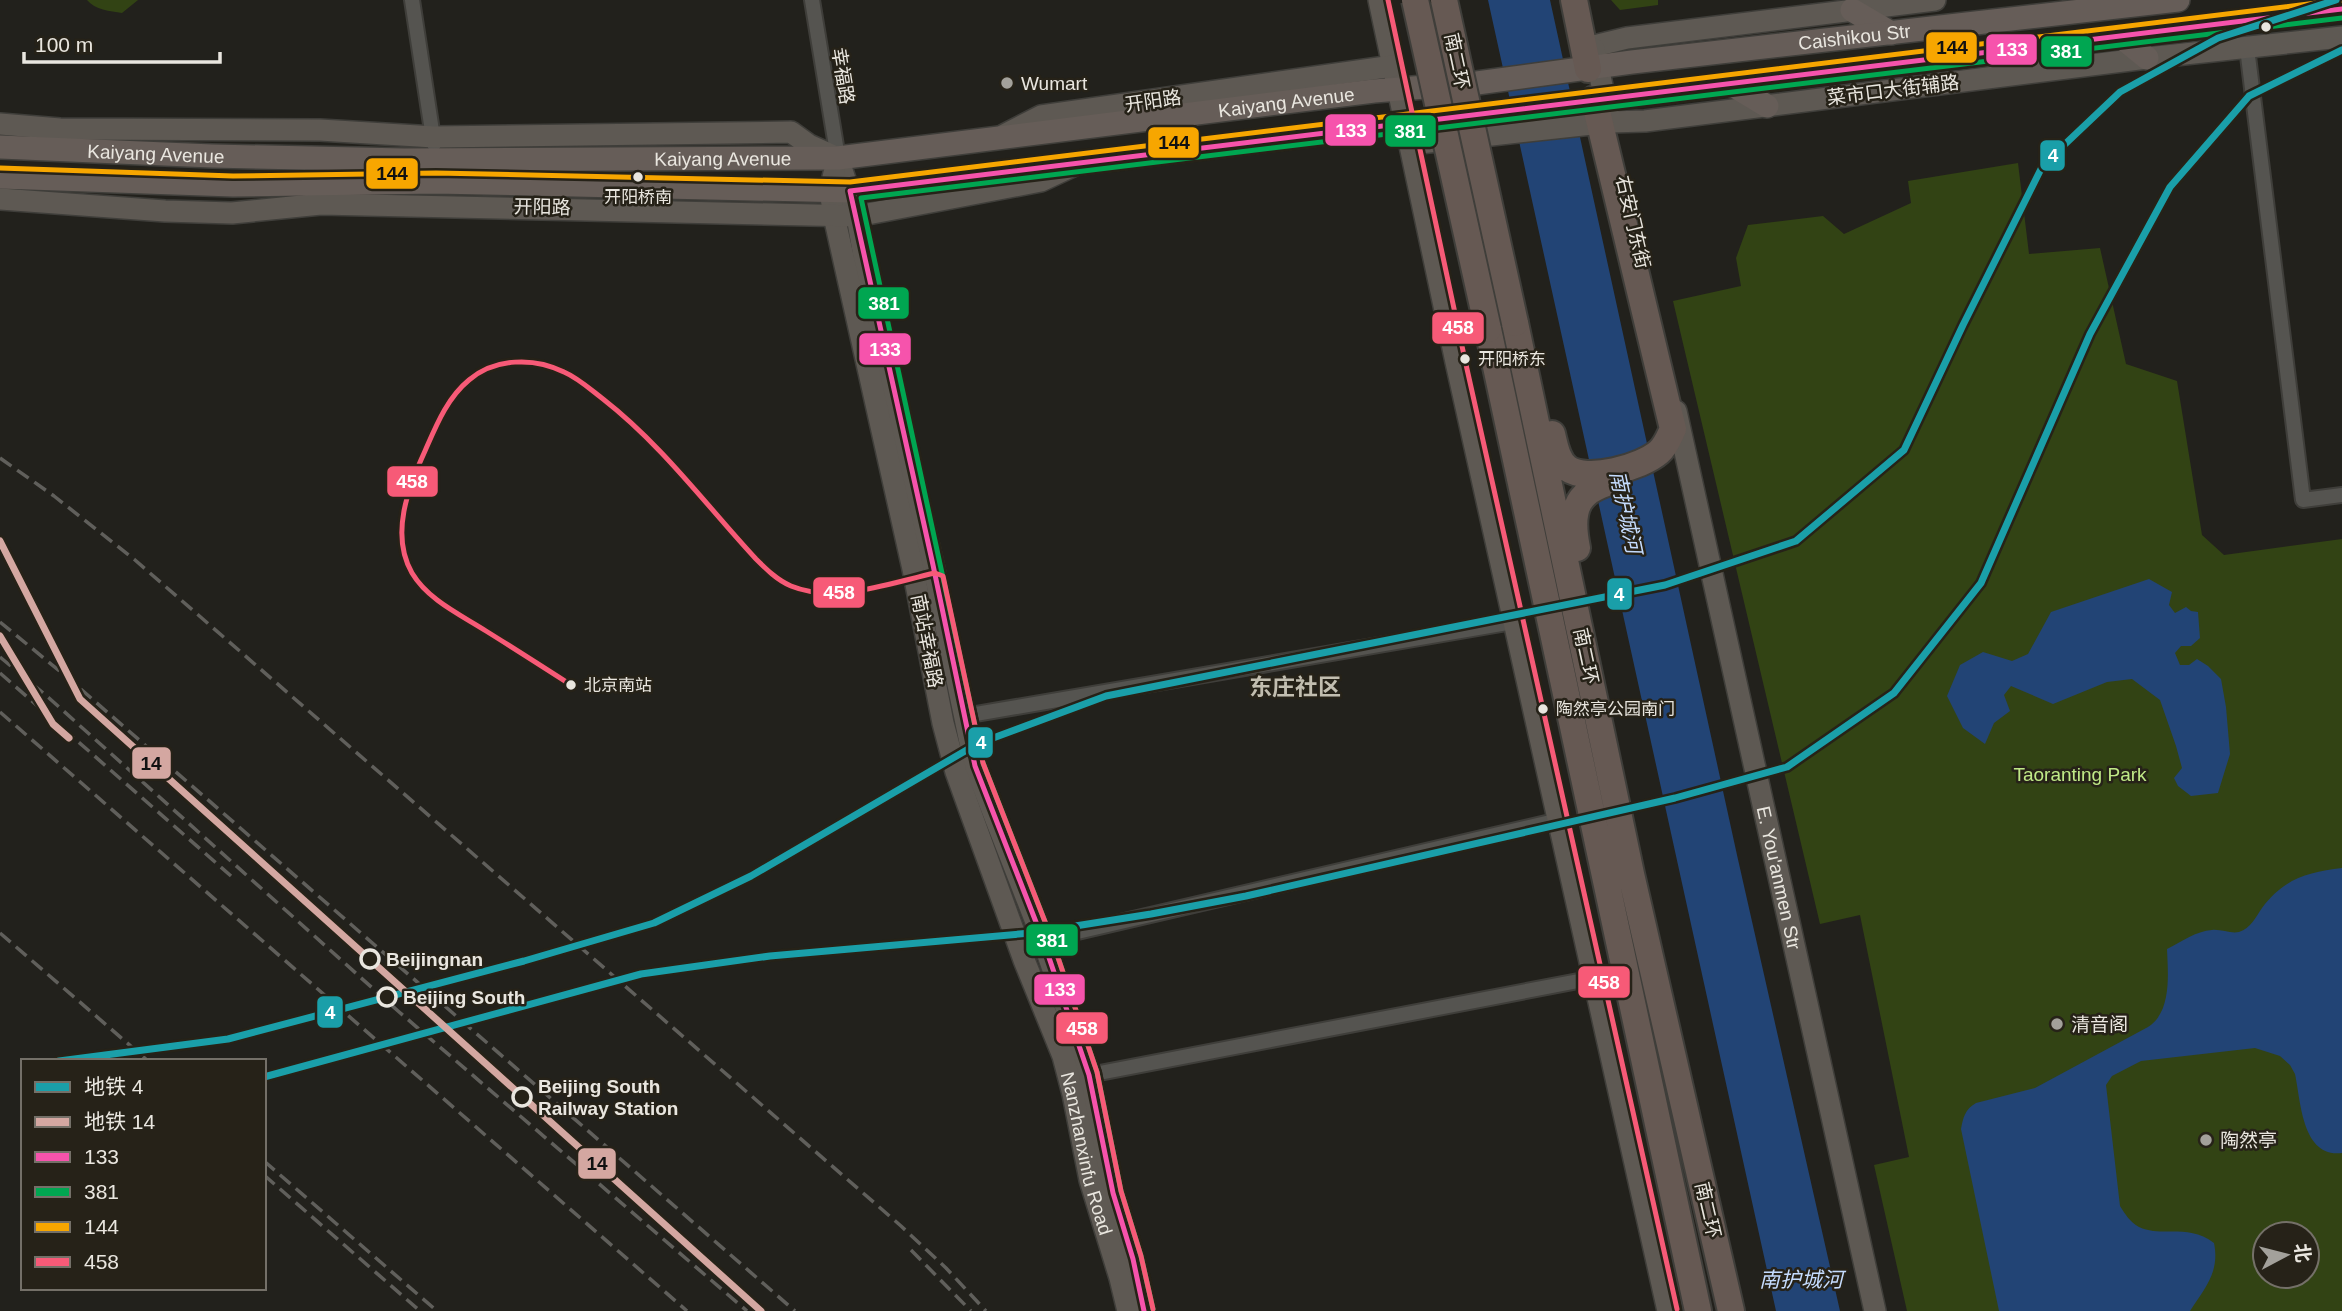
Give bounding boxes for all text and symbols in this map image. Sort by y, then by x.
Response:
street label: Caishikou Str [1797,20,1912,54]
unlabelled marker [2259,20,2273,34]
scale bar [24,21,220,65]
street label: 南二环 [1441,31,1473,91]
line badge: 144 [1925,31,1978,64]
text: 100 m [35,33,93,56]
line badge: 133 [1985,33,2038,66]
line badge: 381 [2040,35,2093,68]
text: 144 [1936,37,1968,58]
text: 133 [1996,39,2028,60]
text: 381 [2050,41,2082,62]
street label: 幸福路 [828,46,858,106]
street label: 菜市口大街辅路 [1826,71,1960,109]
place label: Wumart [1021,73,1088,94]
marker: Wumart [999,75,1015,91]
street label: Kaiyang Avenue [1217,83,1356,121]
street label: 开阳路 [1123,87,1183,115]
line badge: 133 [1324,113,1377,147]
line badge: 381 [1384,114,1437,148]
text: 133 [1335,120,1367,141]
text: 381 [1394,121,1426,142]
line badge: 144 [1147,126,1200,159]
text: 144 [1158,132,1190,153]
line badge: 4 [2039,139,2066,172]
street label: Kaiyang Avenue [87,140,225,167]
text: 4 [2048,145,2059,166]
street label: Kaiyang Avenue [654,148,791,169]
line badge: 144 [365,157,419,190]
text: 144 [376,163,408,184]
marker: 开阳桥南 [631,170,645,184]
street label: 右安门东街 [1612,173,1654,271]
place label: 开阳桥南 [604,188,672,207]
street label: 开阳路 [513,196,571,218]
line badge: 381 [857,286,910,320]
text: 381 [868,293,900,314]
line badge: 458 [1431,311,1485,345]
text: 458 [1442,317,1474,338]
line badge: 133 [858,332,912,366]
text: 133 [869,339,901,360]
place label: 开阳桥东 [1478,350,1546,369]
marker: 开阳桥东 [1458,352,1472,366]
line badge: 458 [386,465,439,498]
water label: 南护城河 [1606,469,1647,559]
text: 458 [396,471,428,492]
line badge: 458 [812,576,866,609]
line badge: 4 [1606,577,1633,611]
text: 458 [823,582,855,603]
text: 4 [1614,584,1625,605]
street label: 南站幸福路 [908,592,946,690]
street label: 南二环 [1570,626,1602,686]
district label: 东庄社区 [1249,674,1341,700]
place label: 北京南站 [584,676,652,695]
marker: 北京南站 [564,678,578,692]
place label: 陶然亭公园南门 [1556,700,1675,719]
marker: 陶然亭公园南门 [1536,702,1550,716]
line badge: 4 [967,726,994,759]
text: 4 [976,732,987,753]
line badge: 14 [131,746,172,780]
text: 14 [140,753,162,774]
park label: Taoranting Park [2013,764,2147,785]
street label: E. You'anmen Str [1753,804,1805,952]
line badge: 381 [1025,923,1079,957]
text: 381 [1036,930,1068,951]
marker: Beijingnan [360,949,380,969]
place label: Beijingnan [386,949,483,970]
line badge: 458 [1577,965,1631,999]
text: 458 [1588,972,1620,993]
line badge: 133 [1033,973,1086,1006]
text: 133 [1044,979,1076,1000]
marker: Beijing South [377,987,397,1007]
place label: Beijing South [403,987,525,1008]
line badge: 4 [316,995,344,1029]
text: 4 [325,1002,336,1023]
line badge: 458 [1055,1011,1109,1045]
place label: 清音阁 [2071,1014,2128,1035]
marker: 清音阁 [2049,1016,2065,1032]
text: 458 [1066,1018,1098,1039]
legend [21,1059,266,1290]
street label: Nanzhanxinfu Road [1057,1070,1117,1238]
text: 地铁 4 [84,1075,144,1098]
place label: Beijing South Railway Station [538,1076,678,1119]
marker: Beijing South Railway Station [512,1087,532,1107]
text: 地铁 14 [84,1110,156,1133]
place label: 陶然亭 [2220,1130,2277,1151]
marker: 陶然亭 [2198,1132,2214,1148]
text: 133 [84,1145,119,1168]
line badge: 14 [577,1147,617,1180]
text: 14 [586,1153,608,1174]
text: 381 [84,1180,119,1203]
street label: 南二环 [1691,1180,1725,1240]
text: 144 [84,1215,119,1238]
north arrow [2251,1220,2321,1290]
text: 北 [2291,1242,2314,1264]
text: 458 [84,1250,119,1273]
water label: 南护城河 [1759,1268,1847,1291]

